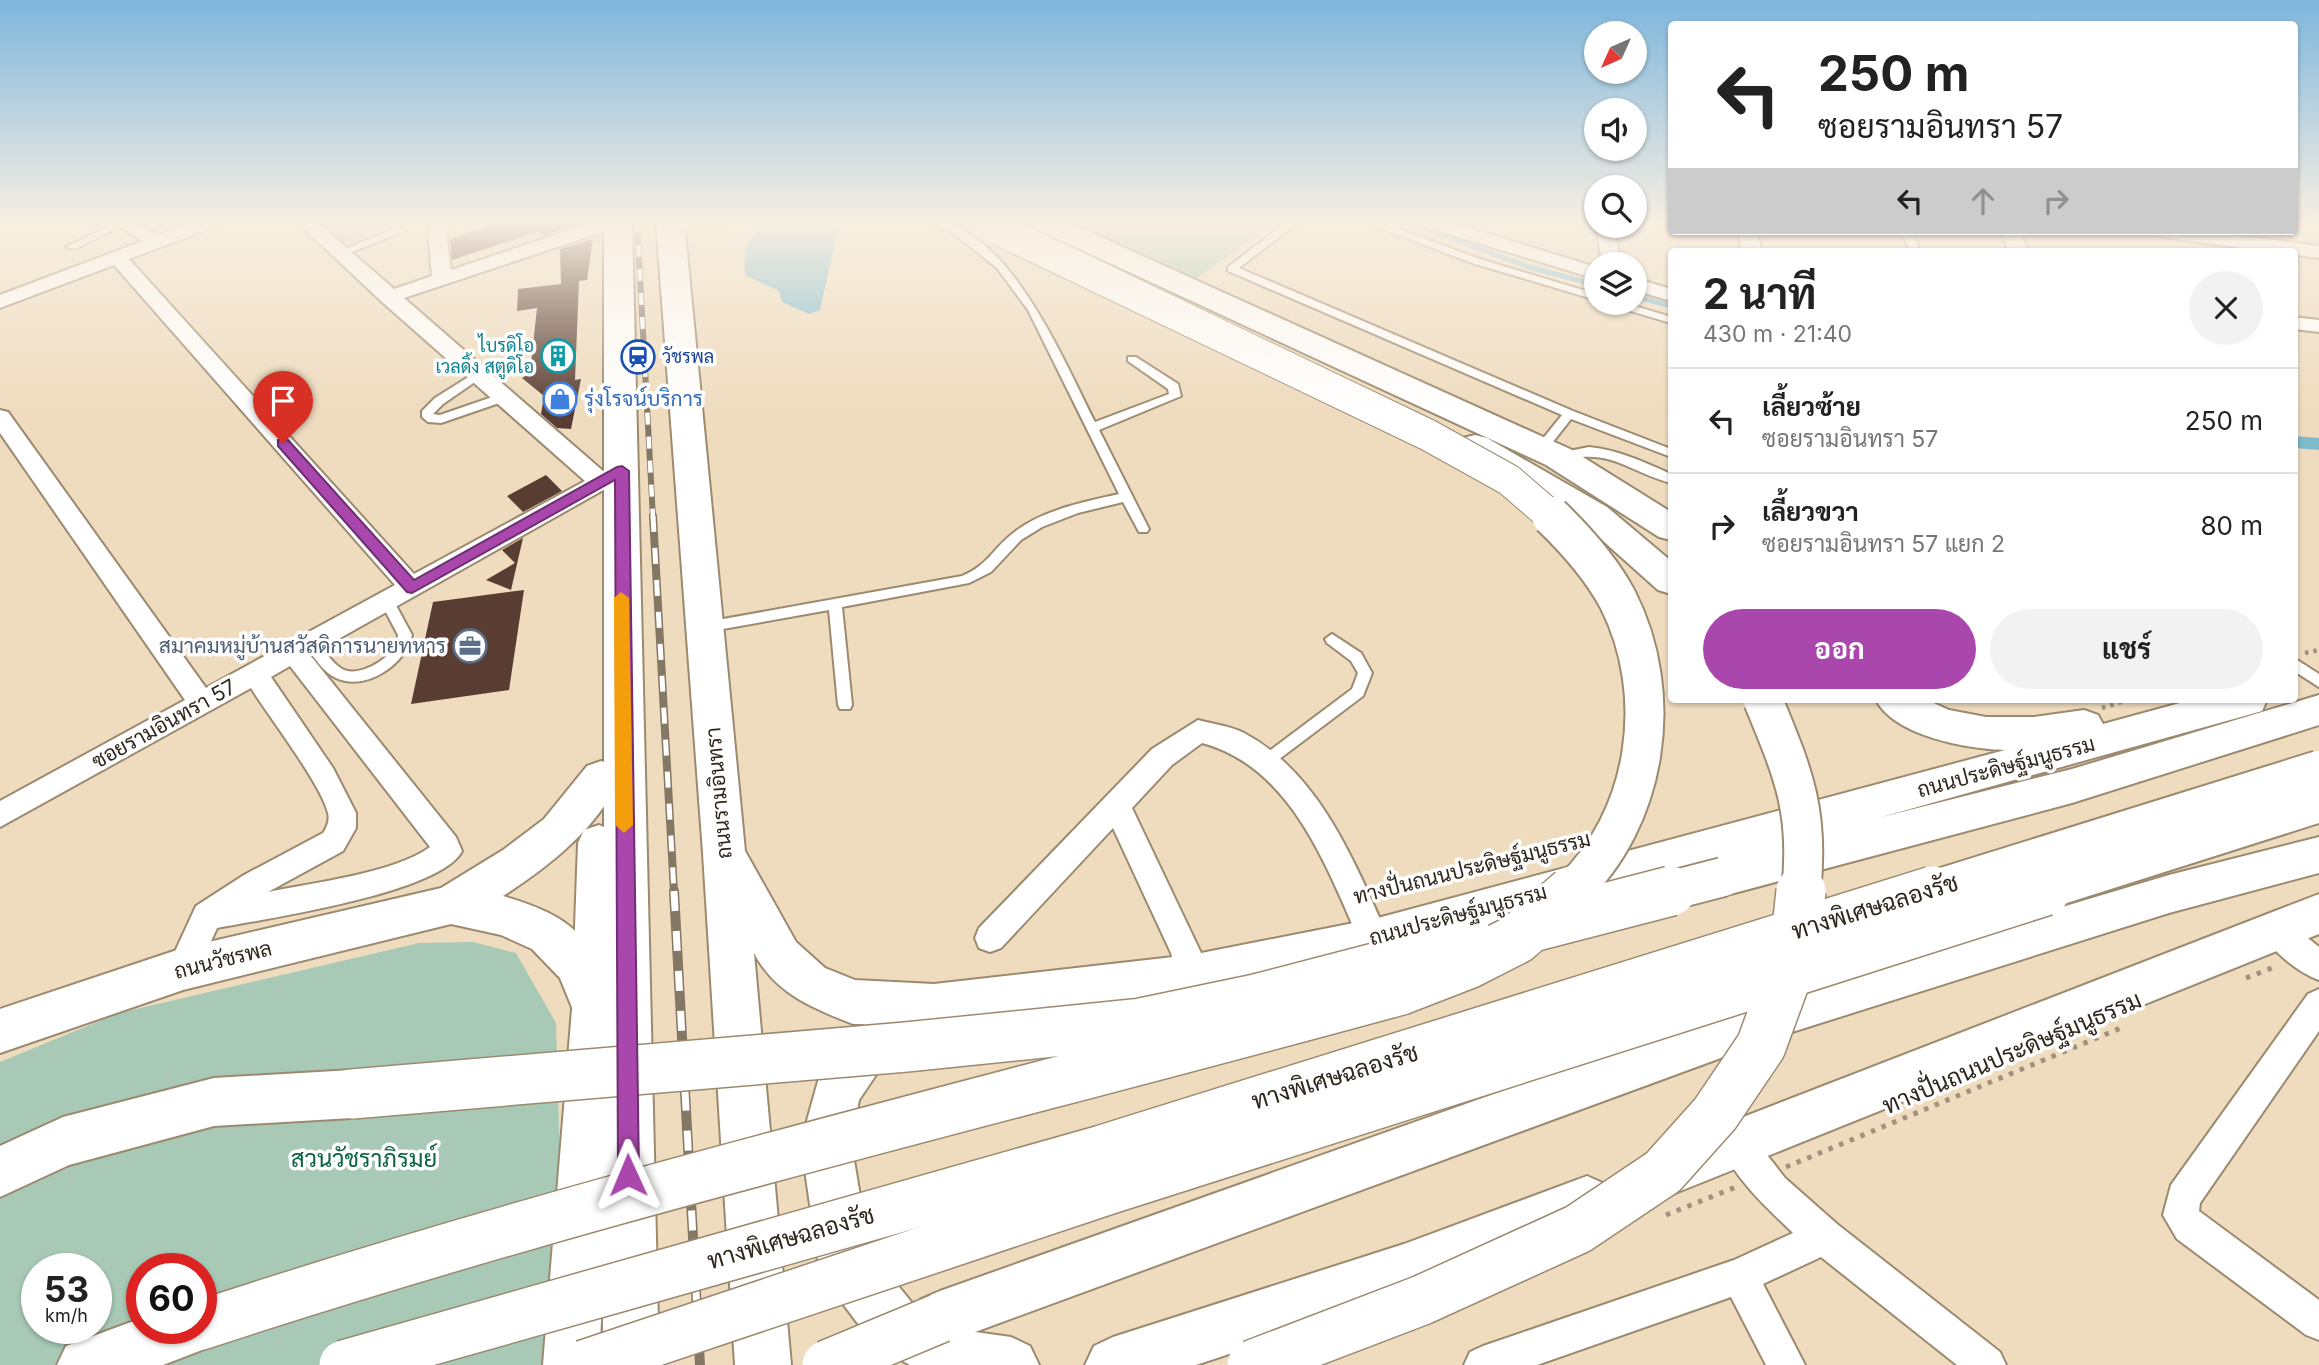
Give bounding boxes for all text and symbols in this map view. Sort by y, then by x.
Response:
north arrow [1584,21,1647,84]
map controls [1584,21,1647,315]
text: 250 m [1818,44,1970,103]
icon: left [1703,49,1794,140]
button: sound [1584,98,1647,161]
text: ซอยรามอินทรา 57 [1818,107,2063,146]
button: search [1584,175,1647,238]
icon: left [1891,182,1929,220]
icon: ahead [1964,182,2002,220]
icon: right [2037,182,2075,220]
button: layers [1584,252,1647,315]
text: 2 นาที [1703,268,1817,319]
button: close [2189,271,2263,345]
text: 430 m · 21:40 [1703,320,1852,348]
place label: ไบรดิโอ เวลดิ้ง สตูดิโอ [435,333,534,380]
building icon: ไบรดิโอ เวลดิ้ง สตูดิโอ [539,337,577,375]
station icon: วัชรพล [619,338,657,376]
place label: วัชรพล [662,346,714,367]
pin [253,371,313,443]
shop icon: รุ่งโรจน์บริการ [541,380,579,418]
icon: arrive [264,382,302,420]
place label: รุ่งโรจน์บริการ [584,385,703,413]
text: เลี้ยวซ้าย [1762,391,1861,422]
icon: left [1703,402,1741,440]
text: 250 m [2185,405,2263,436]
text: ซอยรามอินทรา 57 [1762,425,1938,453]
text: เลี้ยวขวา [1762,496,1859,527]
icon: right [1703,507,1741,545]
text: 80 m [2200,510,2263,541]
text: ซอยรามอินทรา 57 แยก 2 [1762,530,2005,558]
button: ออก [1703,609,1976,689]
button: แชร์ [1990,609,2263,689]
office icon: สมาคมหมู่บ้านสวัสดิการนายทหาร [451,627,489,665]
place label: สมาคมหมู่บ้านสวัสดิการนายทหาร [159,633,446,661]
street label: ซอยรามอินทรา 57 [87,674,240,774]
street label: ถนนรามอินทรา [700,726,737,860]
street label: ถนนประดิษฐ์มนูธรรม [1914,730,2098,805]
street label: ทางปั่นถนนประดิษฐ์มนูธรรม [1349,820,1594,912]
street label: ทางพิเศษฉลองรัช [1788,867,1962,946]
street label: ถนนประดิษฐ์มนูธรรม [1366,878,1550,953]
street label: ถนนวัชรพล [171,935,274,984]
street label: ทางปั่นถนนประดิษฐ์มนูธรรม [1876,980,2147,1123]
street label: ทางพิเศษฉลองรัช [1248,1037,1422,1116]
position arrow [591,1138,665,1212]
park label: สวนวัชราภิรมย์ [291,1143,437,1173]
street label: ทางพิเศษฉลองรัช [704,1200,878,1275]
speed limit sign: 60 [126,1253,217,1344]
text: 53 [44,1268,89,1310]
text: km/h [45,1305,88,1326]

